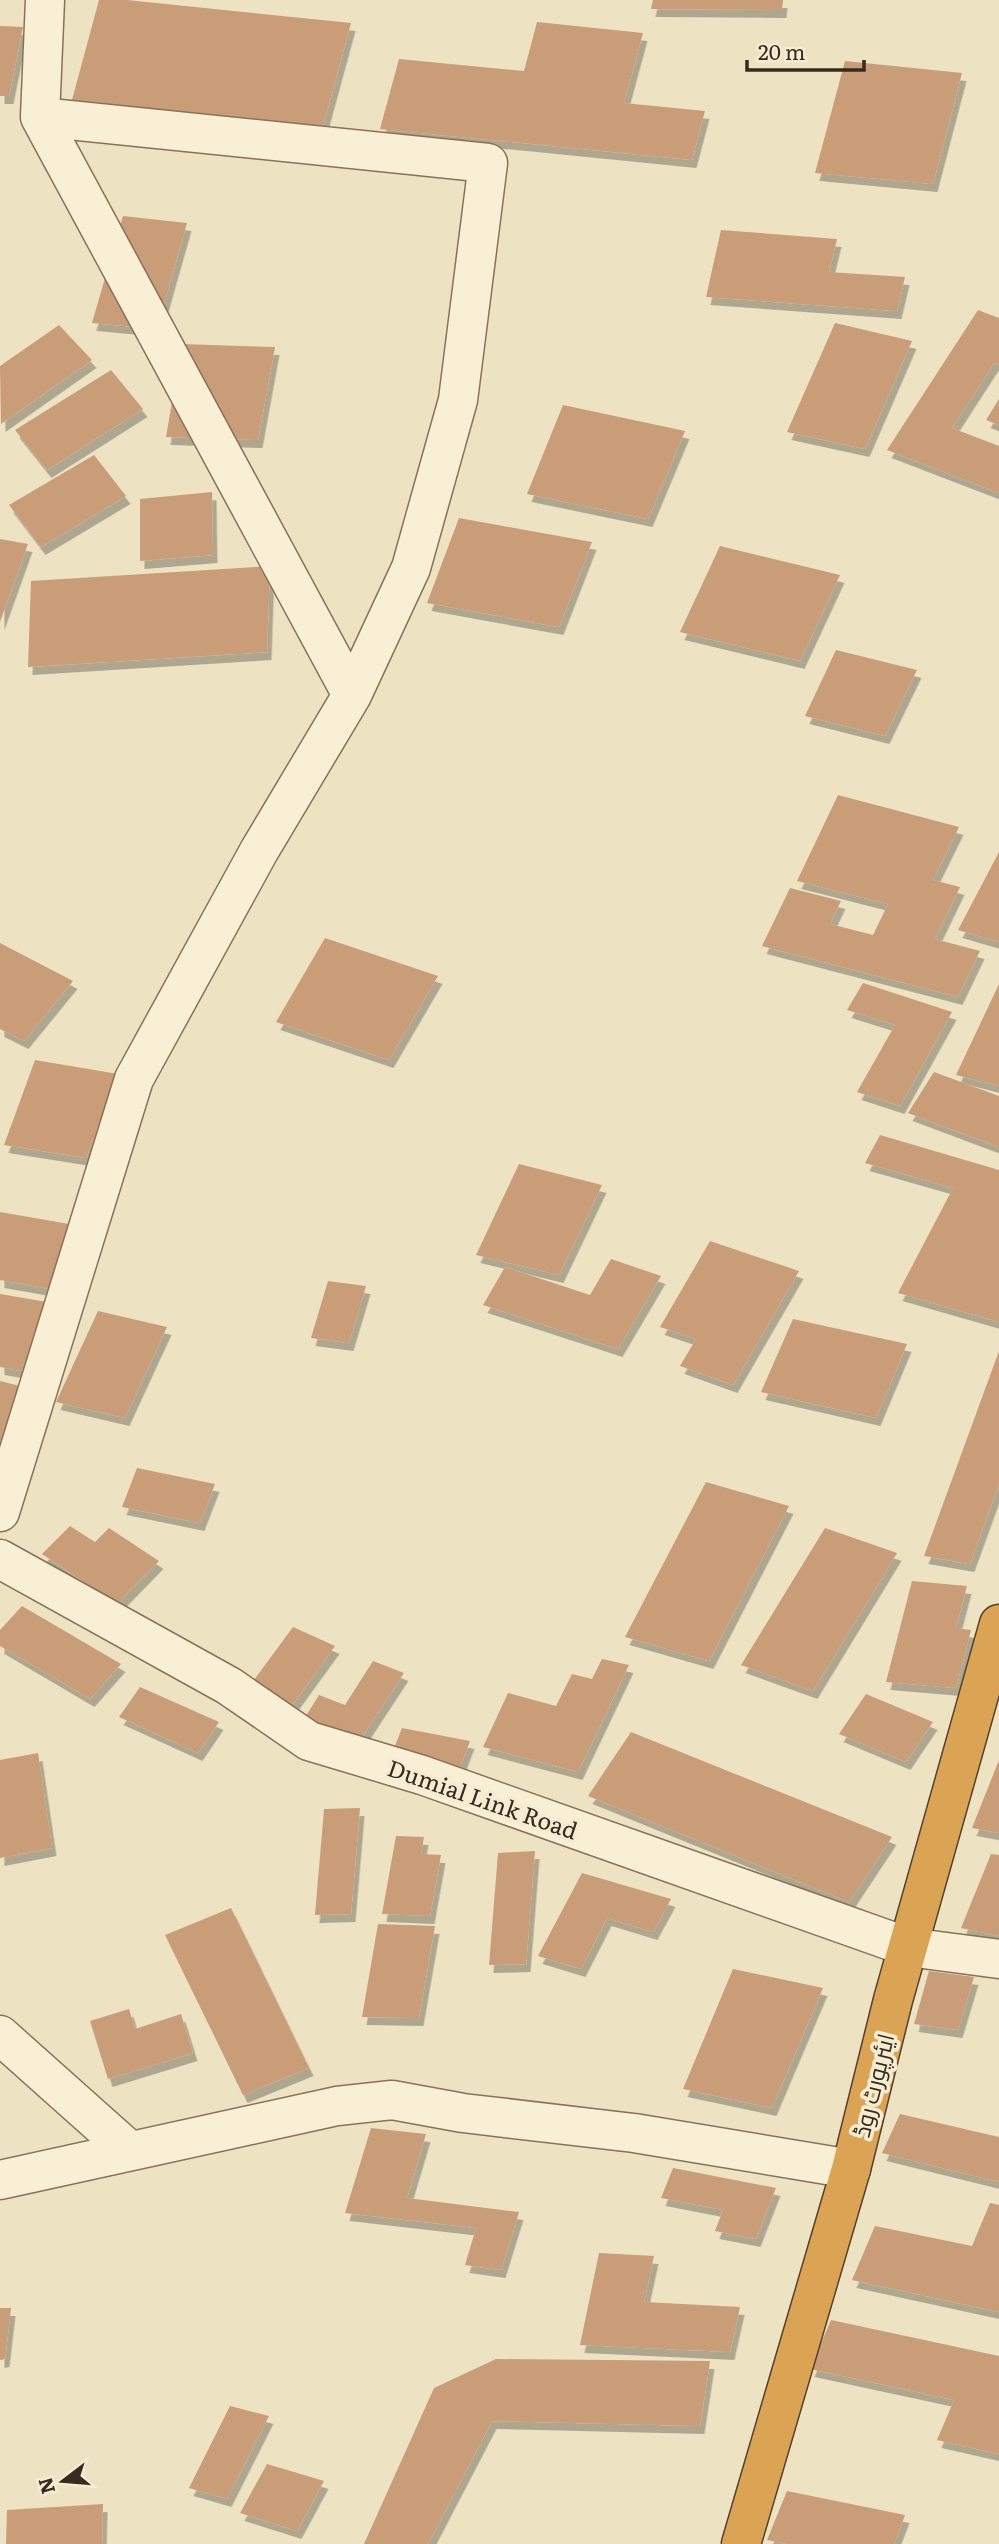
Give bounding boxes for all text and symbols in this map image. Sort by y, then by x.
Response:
scale bar [747,28,864,72]
text: 20 m [758,35,805,66]
street label: Dumial Link Road [383,1750,583,1846]
street label: ایئرپورٹ روڈ [843,2030,901,2140]
north arrow [28,2446,98,2516]
text: N [30,2474,61,2497]

